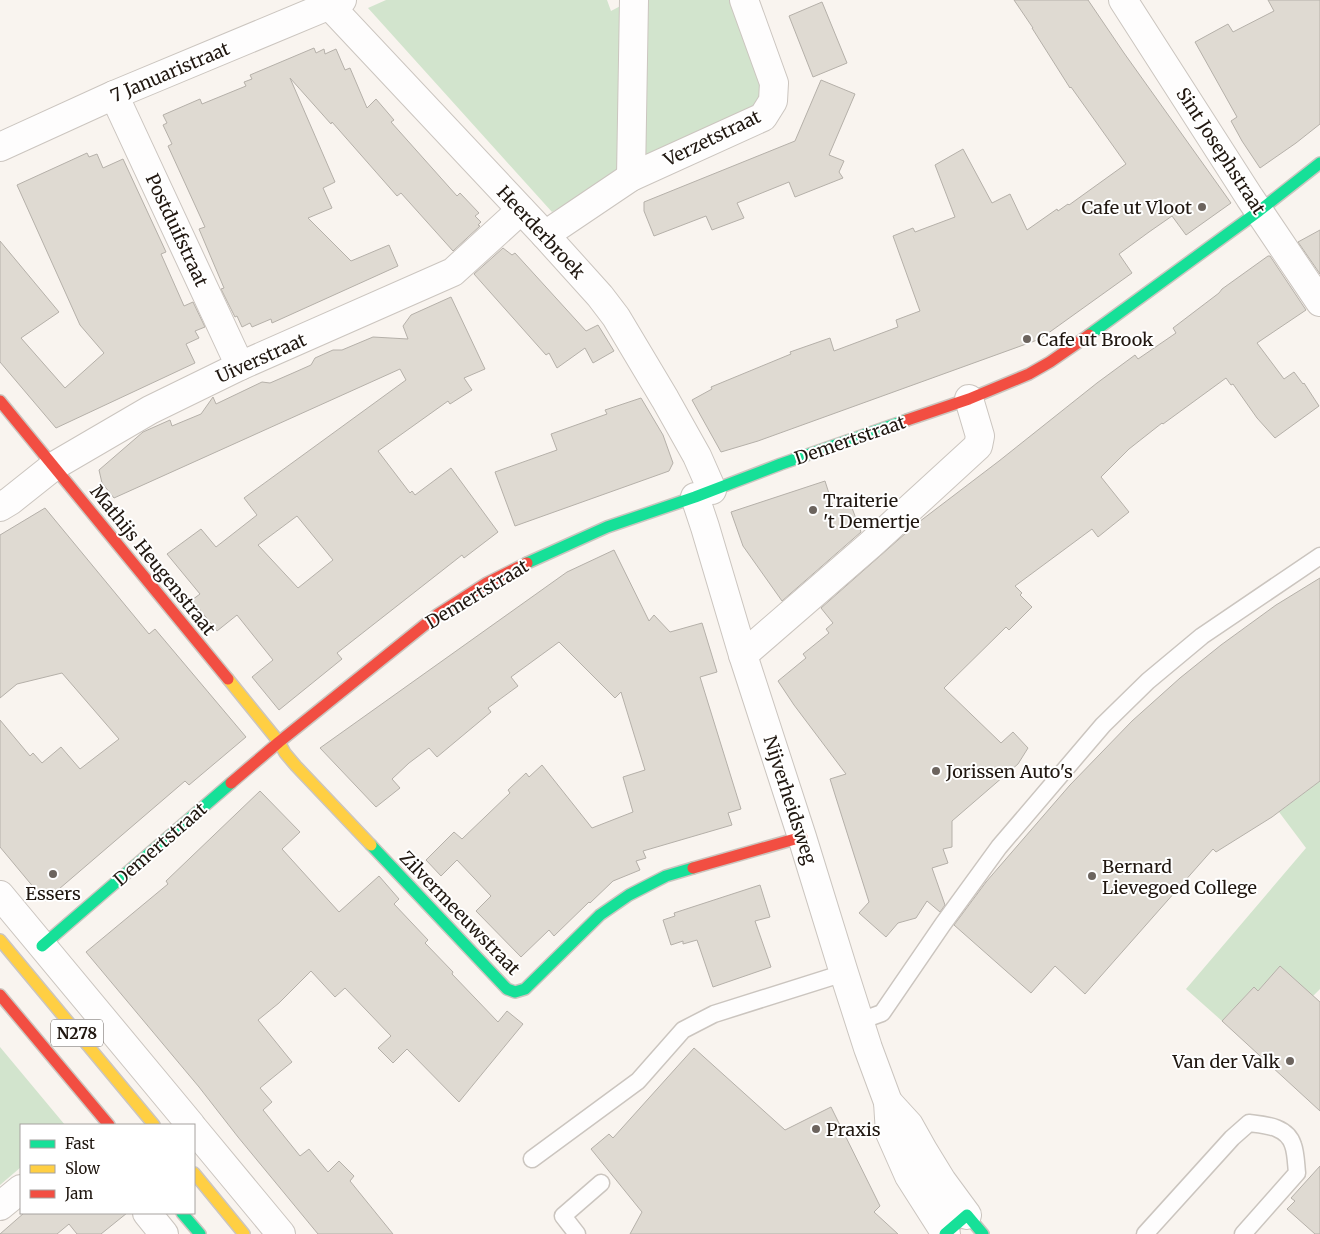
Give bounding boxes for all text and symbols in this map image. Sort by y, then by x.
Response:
street label: 7 Januaristraat [107,37,233,107]
street label: Sint Josephstraat [1171,83,1271,219]
street label: Verzetstraat [659,105,764,172]
street label: Postduifstraat [141,170,213,290]
street label: Heerderbroek [492,181,590,284]
place label: Cafe ut Vloot [1081,196,1192,219]
marker: Cafe ut Vloot [1196,201,1208,213]
street label: Uiverstraat [212,328,310,388]
place label: Cafe ut Brook [1037,328,1154,351]
marker: Cafe ut Brook [1021,333,1033,345]
street label: Demertstraat [791,410,909,470]
street label: Mathijs Heugenstraat [85,480,221,640]
place label: Traiterie 't Demertje [823,489,920,533]
marker: Traiterie 't Demertje [807,504,819,516]
street label: Demertstraat [421,554,533,634]
street label: Nijverheidsweg [758,733,822,867]
place label: Jorissen Auto's [945,760,1073,783]
marker: Jorissen Auto's [930,765,942,777]
street label: Demertstraat [109,797,211,891]
street label: Zilvermeeuwstraat [395,846,525,980]
place label: Bernard Lievegoed College [1102,855,1257,899]
marker: Essers [47,868,59,880]
marker: Bernard Lievegoed College [1086,870,1098,882]
place label: Essers [25,882,81,905]
road number: N278 [51,1020,103,1046]
place label: Van der Valk [1172,1050,1281,1073]
marker: Van der Valk [1284,1055,1296,1067]
place label: Praxis [826,1118,881,1141]
marker: Praxis [810,1123,822,1135]
legend [20,1124,195,1214]
text: Fast [65,1134,95,1153]
text: Slow [65,1159,100,1178]
text: Jam [64,1184,93,1203]

